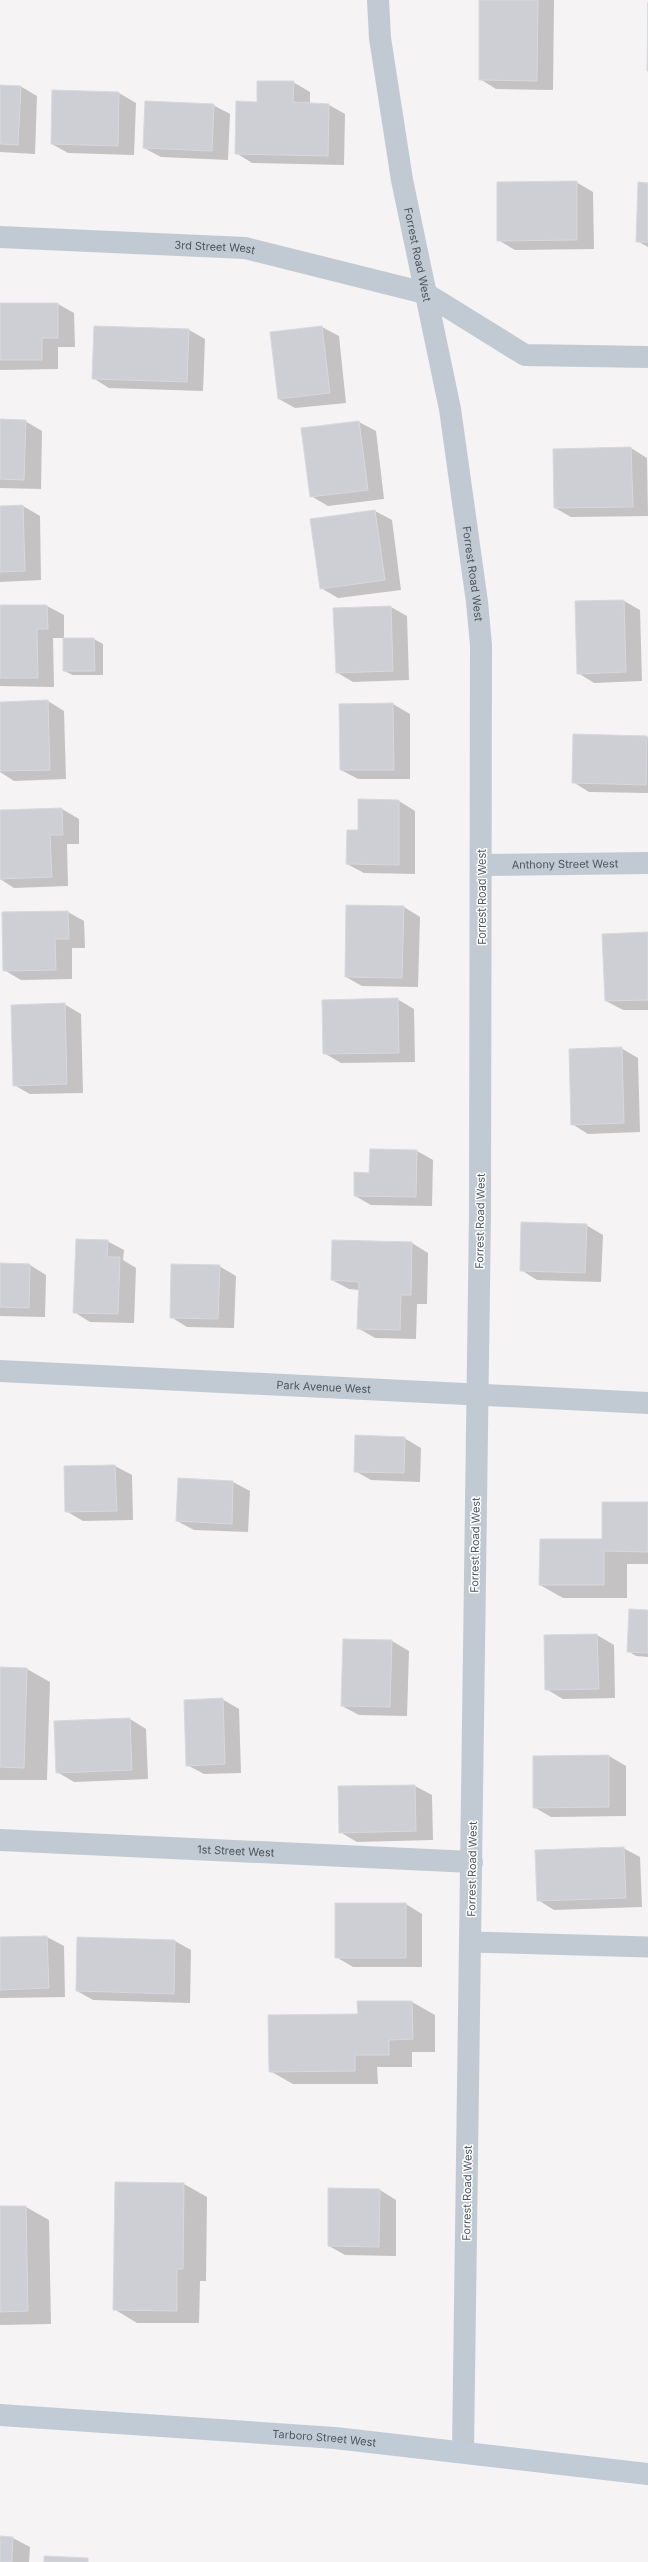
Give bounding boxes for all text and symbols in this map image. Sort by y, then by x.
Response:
street label: Forrest Road West [401,206,434,303]
street label: 3rd Street West [174,238,257,257]
street label: Forrest Road West [459,525,486,622]
street label: Forrest Road West [475,849,489,945]
street label: Anthony Street West [512,856,619,872]
street label: Forrest Road West [472,1173,488,1269]
street label: Park Avenue West [276,1378,372,1396]
street label: Forrest Road West [467,1497,483,1593]
street label: Forrest Road West [464,1821,480,1917]
street label: 1st Street West [197,1842,275,1860]
street label: Forrest Road West [459,2145,475,2241]
street label: Tarboro Street West [272,2427,377,2450]

